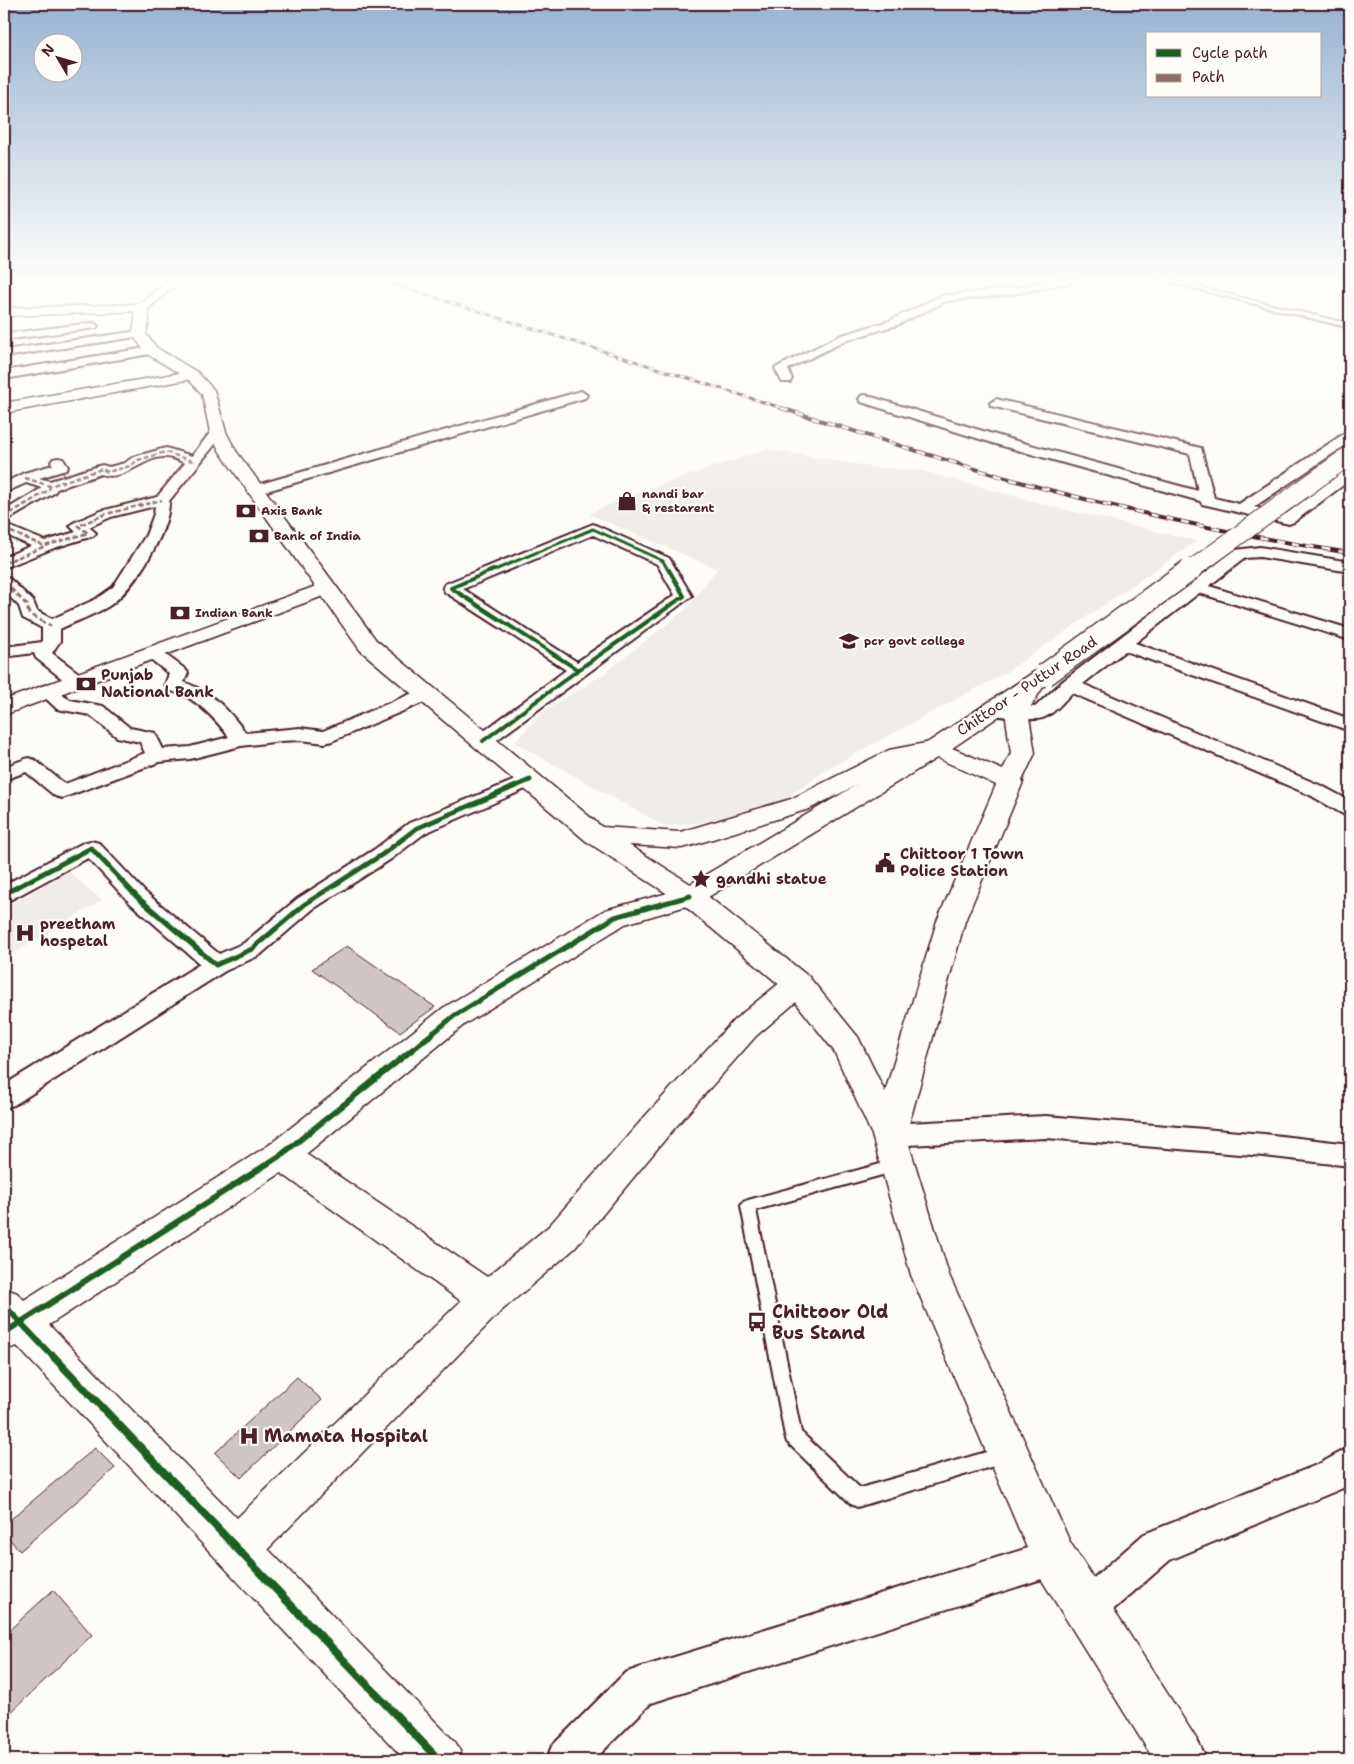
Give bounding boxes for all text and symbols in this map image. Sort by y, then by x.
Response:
north arrow [32,32,82,82]
legend [1146,32,1322,98]
text: N [37,40,58,60]
text: Cycle path [1192,43,1268,63]
text: Path [1192,67,1225,87]
place label: nandi bar & restarent [642,486,715,516]
shop icon: nandi bar & restarent [616,490,638,512]
bank icon: Axis Bank [235,500,257,522]
place label: Axis Bank [261,503,323,519]
bank icon: Bank of India [248,525,270,547]
place label: Bank of India [274,528,361,544]
bank icon: Indian Bank [169,602,191,624]
place label: Indian Bank [195,605,273,621]
school or university icon: pcr govt college [838,630,860,652]
street label: Chittoor - Puttur Road [953,631,1101,740]
place label: pcr govt college [864,633,965,649]
place label: Punjab National Bank [101,665,214,702]
bank icon: Punjab National Bank [75,673,97,695]
place label: Chittoor 1 Town Police Station [900,844,1024,881]
public building icon: Chittoor 1 Town Police Station [874,852,896,874]
place icon: gandhi statue [690,868,712,890]
place label: gandhi statue [716,869,827,889]
place label: preetham hospetal [40,914,116,951]
hospital icon: preetham hospetal [14,922,36,944]
place label: Chittoor Old Bus Stand [772,1300,889,1345]
bus stop icon: Chittoor Old Bus Stand [746,1311,768,1333]
place label: Mamata Hospital [264,1424,428,1448]
hospital icon: Mamata Hospital [238,1425,260,1447]

